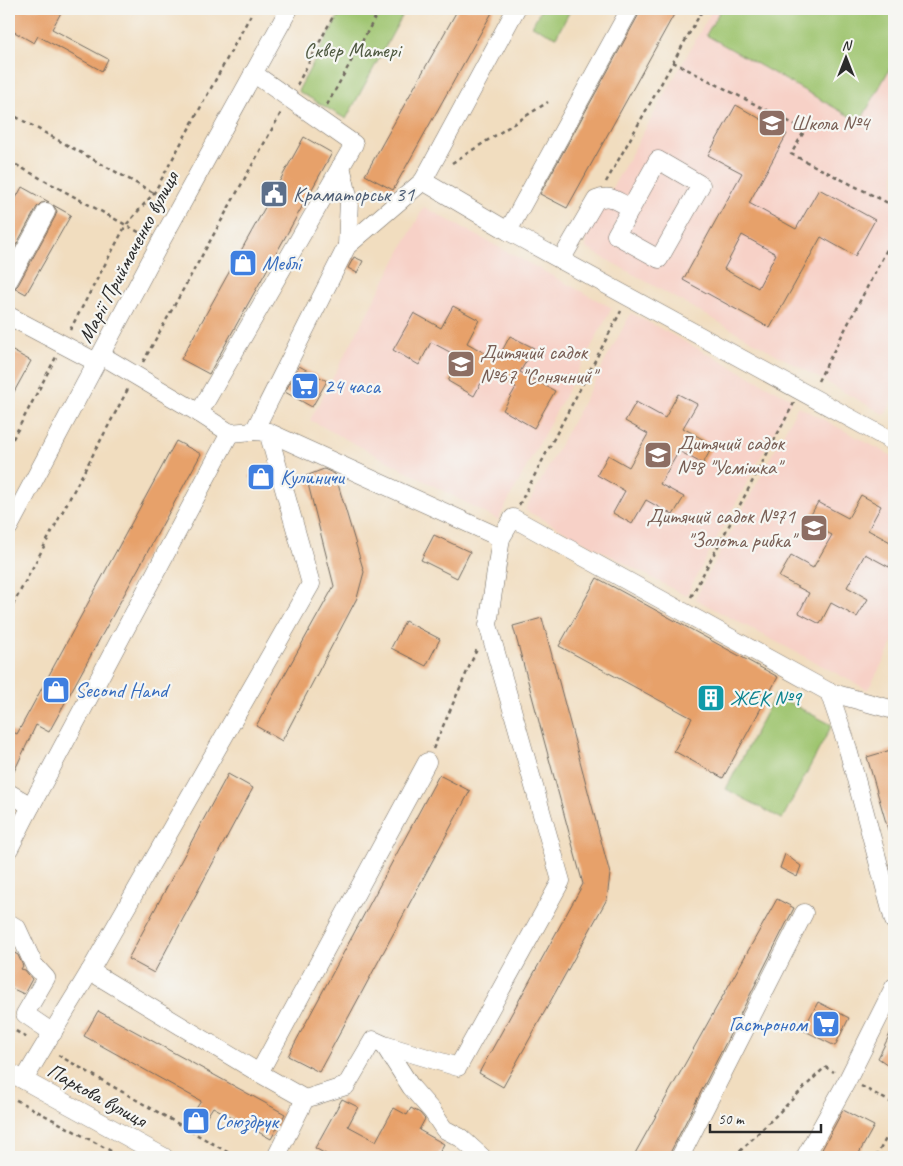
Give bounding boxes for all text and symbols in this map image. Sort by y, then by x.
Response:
north arrow [820,32,870,82]
park label: Сквер Матері [304,37,403,63]
text: N [842,37,853,54]
school or university icon: Школа №4 [757,108,787,138]
place label: Школа №4 [791,110,872,136]
street label: Марії Приймаченко вулиця [72,165,185,347]
public building icon: Краматорськ 31 [259,179,289,209]
place label: Краматорськ 31 [293,181,416,207]
shop icon: Меблі [228,248,258,278]
place label: Меблі [262,250,304,276]
place label: Дитячий садок №67 "Сонячний" [480,339,600,389]
school or university icon: Дитячий садок №67 "Сонячний" [446,349,476,379]
supermarket icon: 24 часа [290,371,320,401]
place label: 24 часа [324,373,381,399]
place label: Дитячий садок №8 "Усмішка" [677,430,785,480]
school or university icon: Дитячий садок №8 "Усмішка" [643,440,673,470]
shop icon: Кулиничи [246,462,276,492]
place label: Кулиничи [280,464,345,490]
place label: Дитячий садок №71 "Золота рибка" [647,503,799,553]
school or university icon: Дитячий садок №71 "Золота рибка" [799,513,829,543]
shop icon: Second Hand [41,675,71,705]
place label: Second Hand [75,677,171,703]
building icon: ЖЕК №9 [696,683,726,713]
place label: ЖЕК №9 [730,685,803,711]
supermarket icon: Гастроном [811,1009,841,1039]
place label: Гастроном [729,1011,809,1037]
street label: Паркова вулиця [43,1057,153,1134]
scale bar [710,1101,822,1133]
shop icon: Союздрук [181,1106,211,1136]
place label: Союздрук [215,1108,280,1135]
text: 50 m [718,1110,745,1129]

